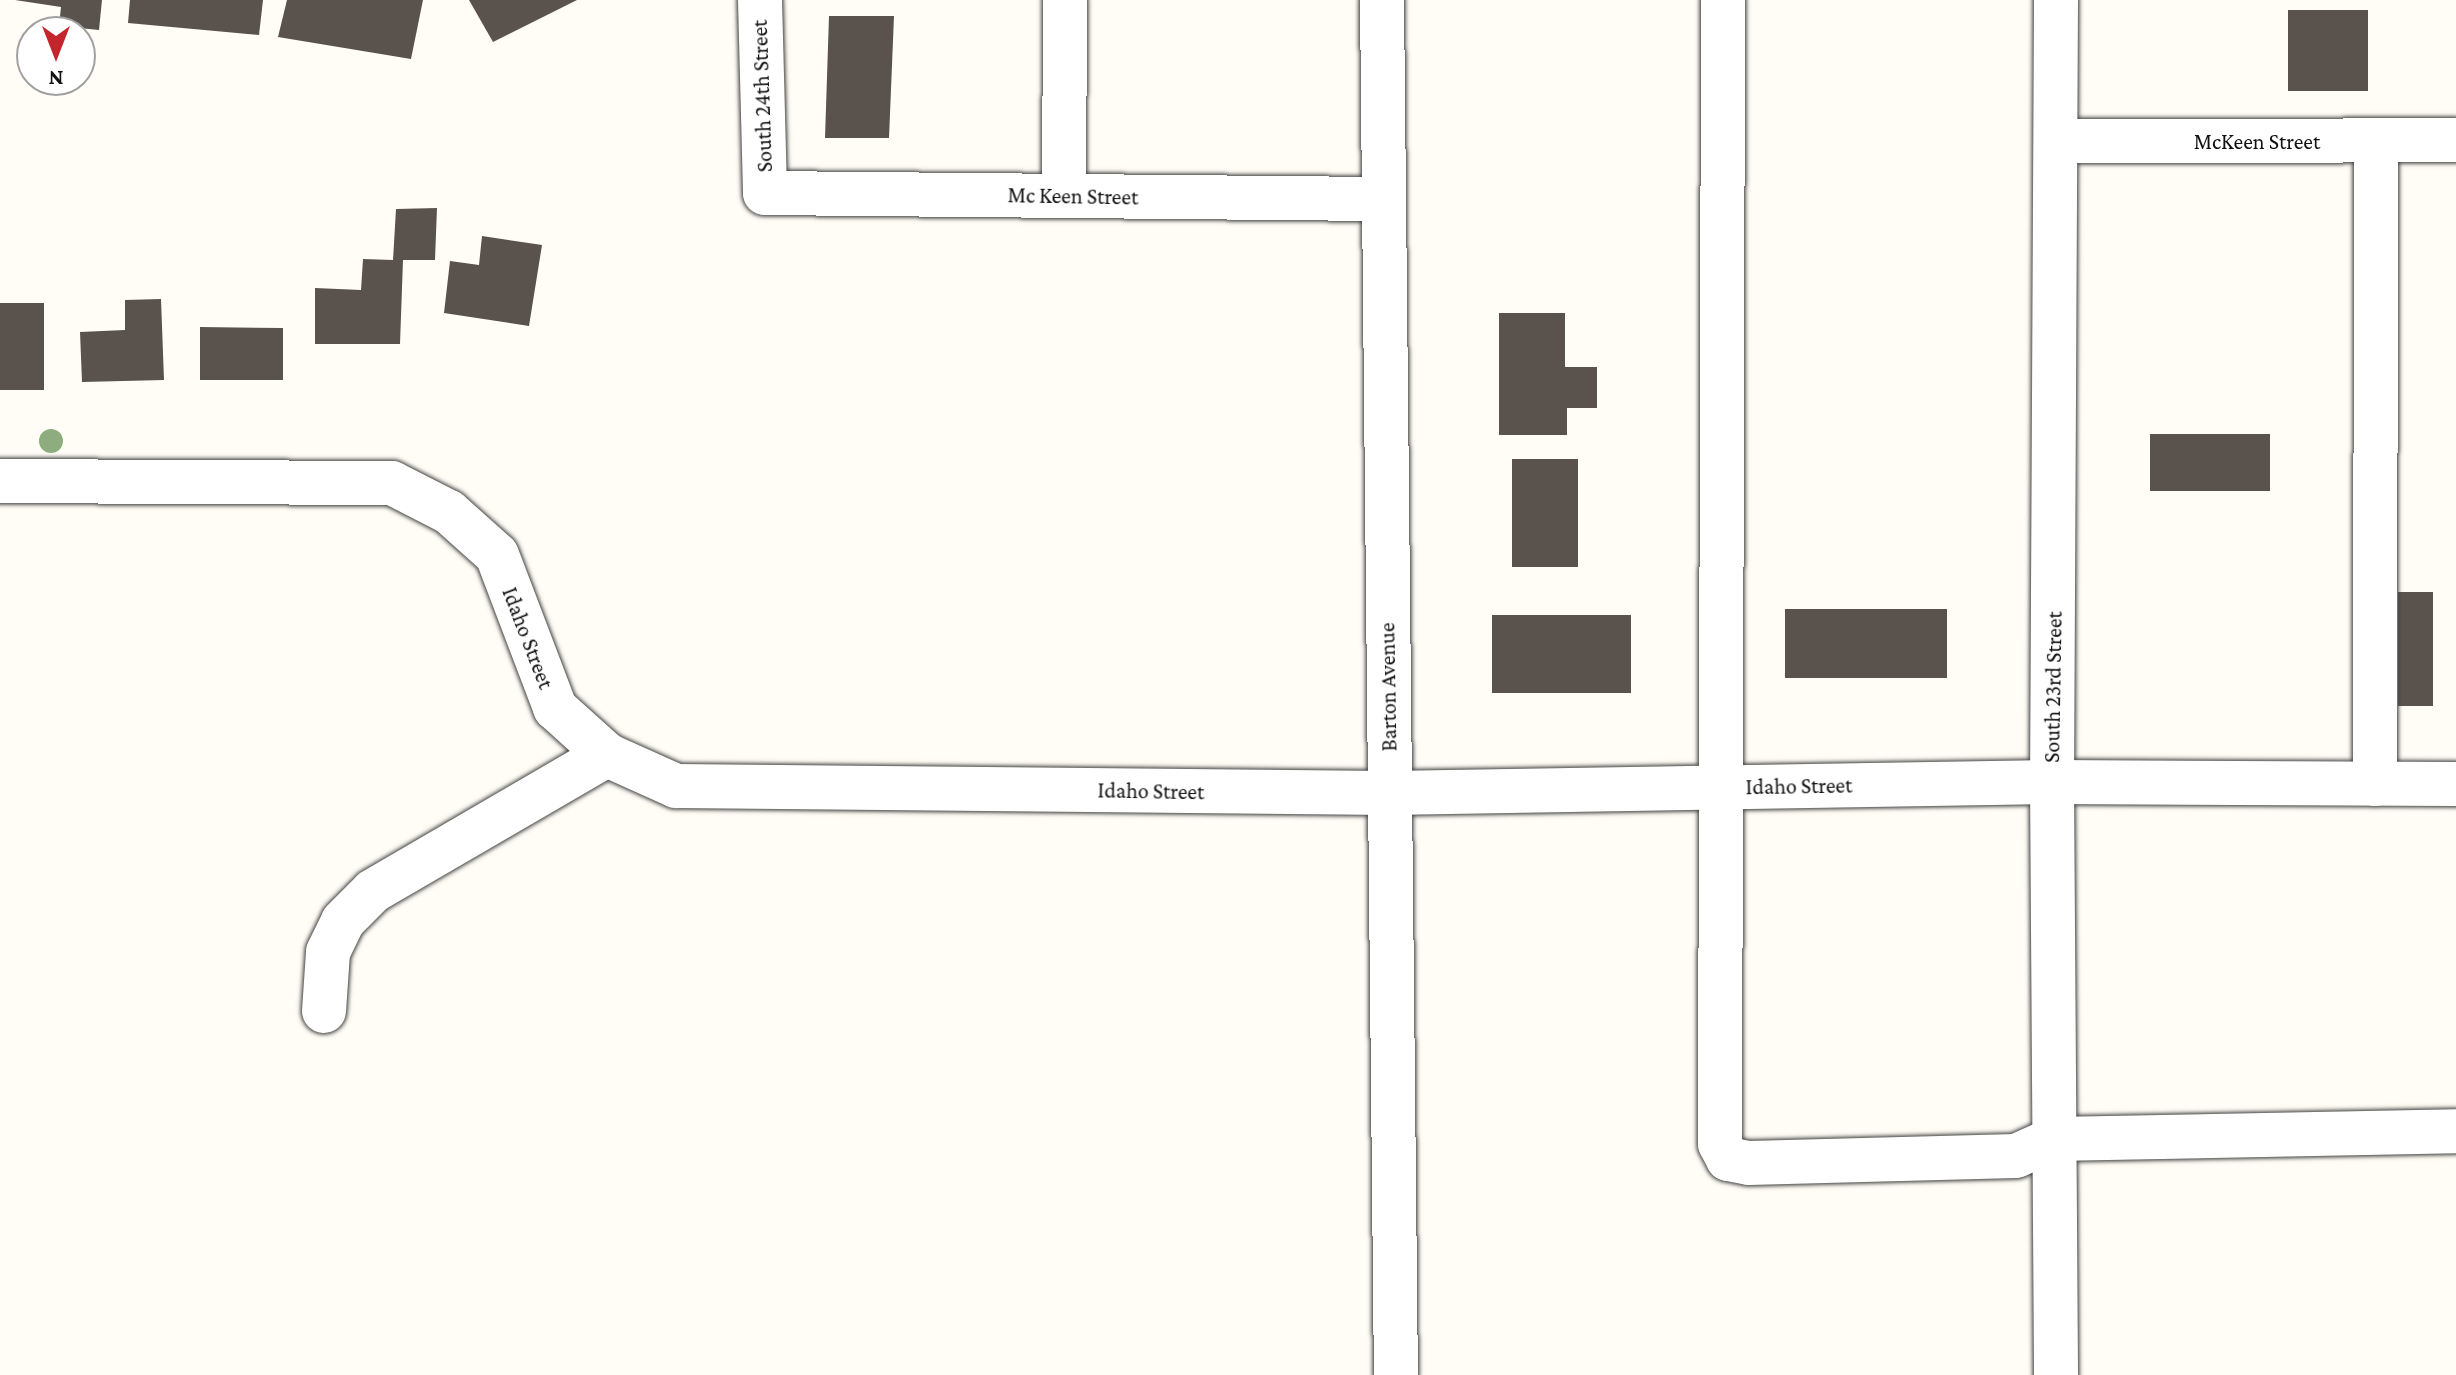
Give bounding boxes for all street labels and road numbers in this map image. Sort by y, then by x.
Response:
street label: South 24th Street [746,19,778,173]
street label: McKeen Street [2194,129,2320,155]
street label: Mc Keen Street [1007,182,1139,210]
street label: Idaho Street [497,583,559,693]
street label: South 23rd Street [2038,611,2068,763]
street label: Barton Avenue [1374,622,1402,752]
street label: Idaho Street [1745,772,1853,800]
street label: Idaho Street [1097,777,1205,805]

